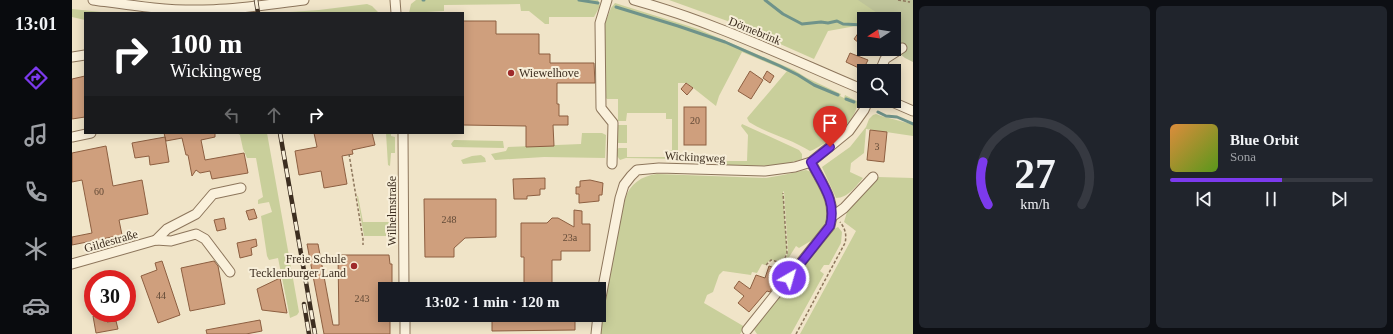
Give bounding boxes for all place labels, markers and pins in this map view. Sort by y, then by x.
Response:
place label: Wiewelhove [519,66,579,80]
marker: Wiewelhove [506,68,516,78]
pin [813,106,847,147]
place label: Freie Schule Tecklenburger Land [249,252,346,280]
marker: Freie Schule Tecklenburger Land [349,261,359,271]

